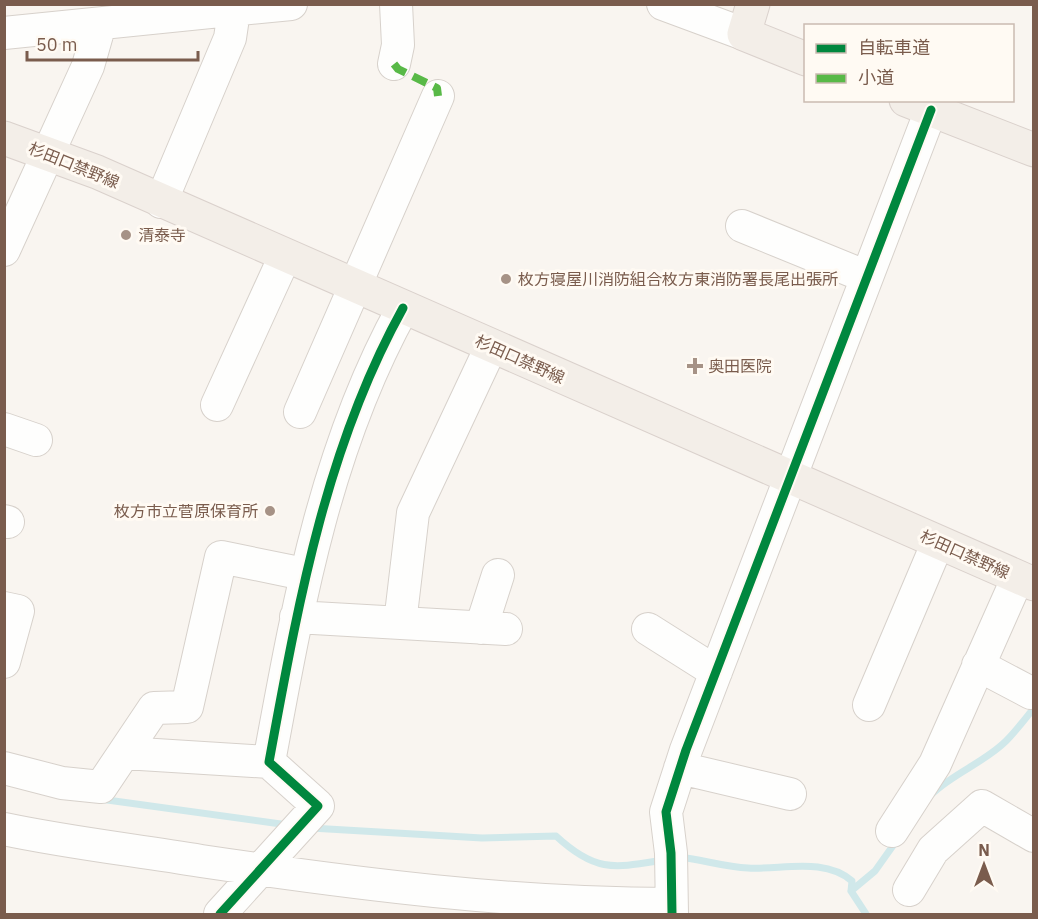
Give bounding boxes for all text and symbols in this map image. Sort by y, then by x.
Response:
scale bar [27,24,198,62]
legend [804,24,1014,102]
text: 50 m [36,33,78,56]
text: 自転車道 [858,36,930,59]
text: 小道 [858,66,894,89]
street label: 杉田口禁野線 [26,138,122,192]
place label: 清泰寺 [138,225,186,245]
marker: 清泰寺 [119,228,133,242]
place label: 枚方寝屋川消防組合枚方東消防署長尾出張所 [518,269,838,289]
marker: 枚方寝屋川消防組合枚方東消防署長尾出張所 [499,272,513,286]
street label: 杉田口禁野線 [472,330,568,388]
place label: 奥田医院 [708,356,772,376]
marker: 奥田医院 [686,357,704,375]
place label: 枚方市立菅原保育所 [114,501,258,521]
marker: 枚方市立菅原保育所 [263,504,277,518]
street label: 杉田口禁野線 [917,525,1013,583]
north arrow [954,835,1014,895]
text: N [978,840,990,860]

